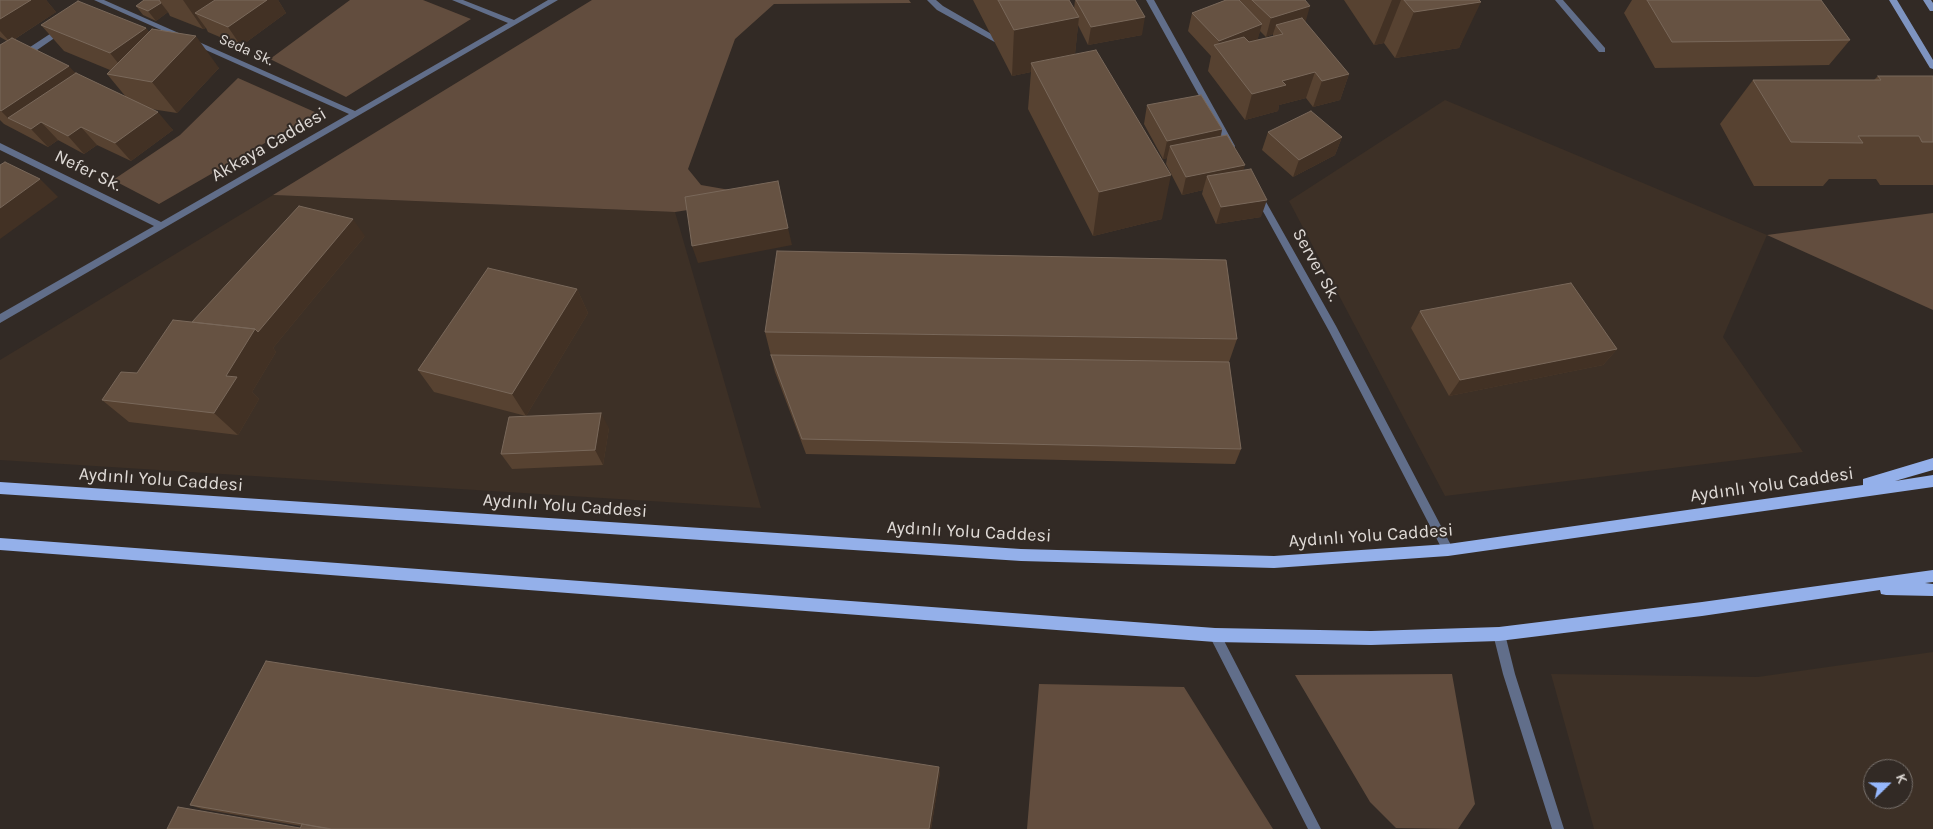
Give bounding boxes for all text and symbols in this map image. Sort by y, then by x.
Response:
street label: Seda Sk. [216,30,276,70]
street label: Akkaya Caddesi [208,103,330,187]
street label: Nefer Sk. [51,146,125,196]
street label: Server Sk. [1287,225,1345,305]
street label: Aydınlı Yolu Caddesi [78,463,244,497]
street label: Aydınlı Yolu Caddesi [1689,463,1855,507]
street label: Aydınlı Yolu Caddesi [482,489,648,523]
street label: Aydınlı Yolu Caddesi [886,517,1052,547]
street label: Aydınlı Yolu Caddesi [1288,519,1454,553]
north arrow [1863,759,1913,809]
text: K [1892,771,1911,786]

